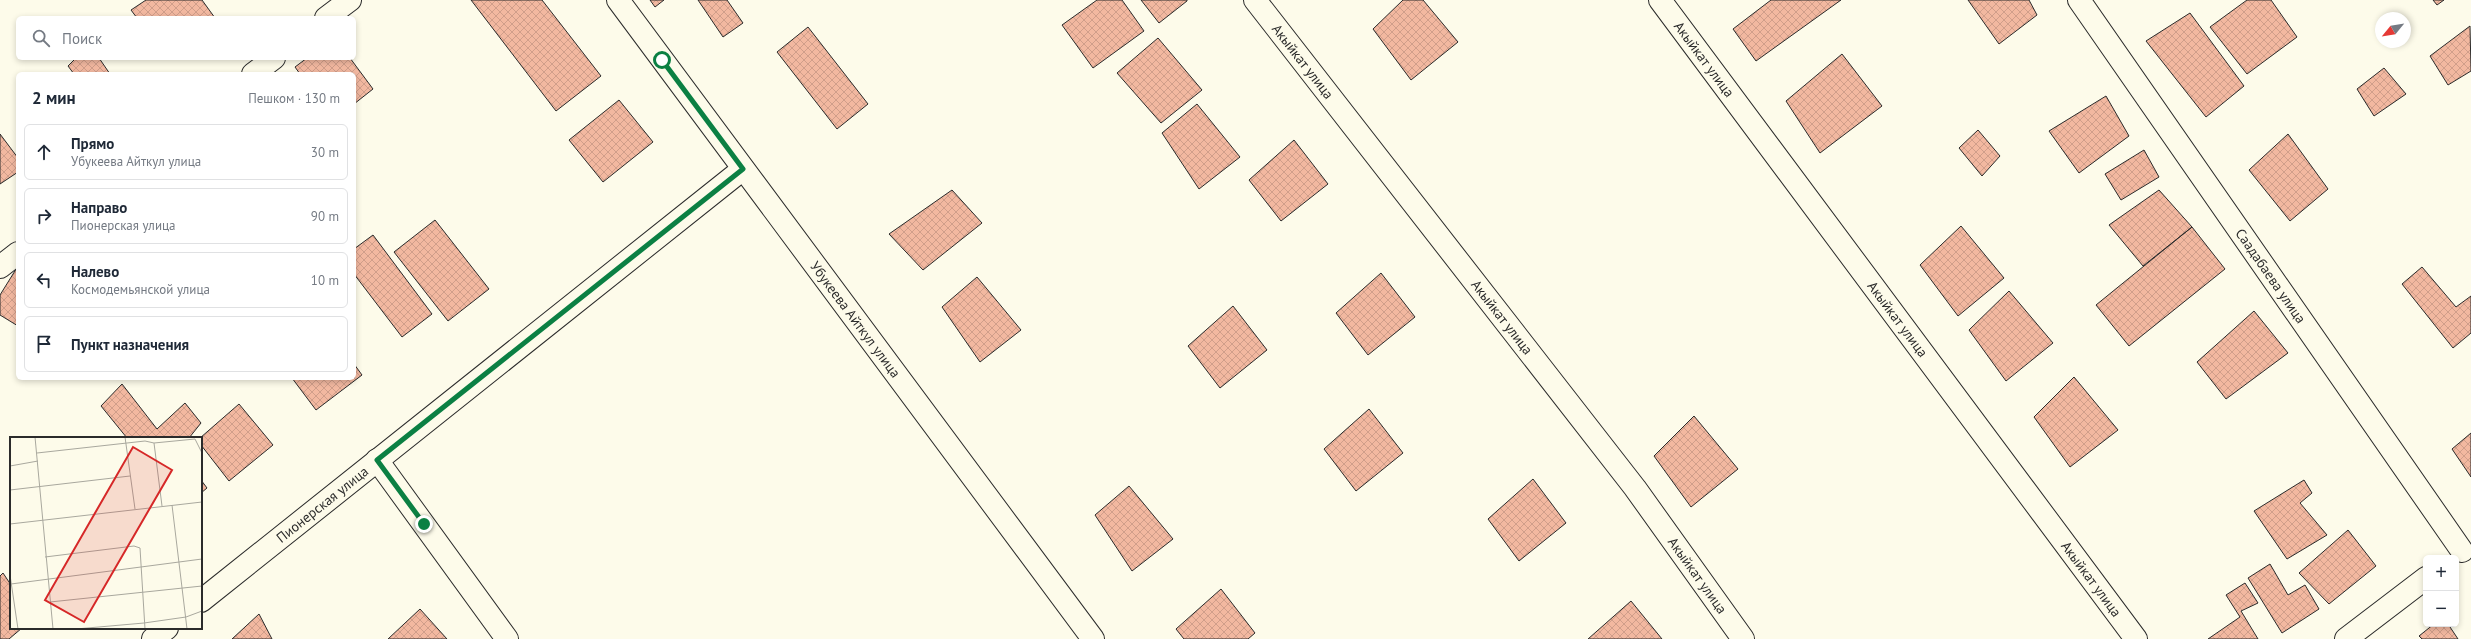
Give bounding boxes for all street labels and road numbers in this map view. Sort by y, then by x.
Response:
street label: Акыйкат улица [1670,18,1738,101]
street label: Акыйкат улица [1268,20,1338,103]
street label: Саадабаева улица [2232,225,2310,327]
street label: Убукеева Айткул улица [806,258,905,381]
street label: Акыйкат улица [1467,276,1537,358]
street label: Акыйкат улица [1864,278,1932,361]
street label: Пионерская улица [273,462,372,547]
street label: Акыйкат улица [1664,534,1731,617]
street label: Акыйкат улица [2057,538,2125,621]

